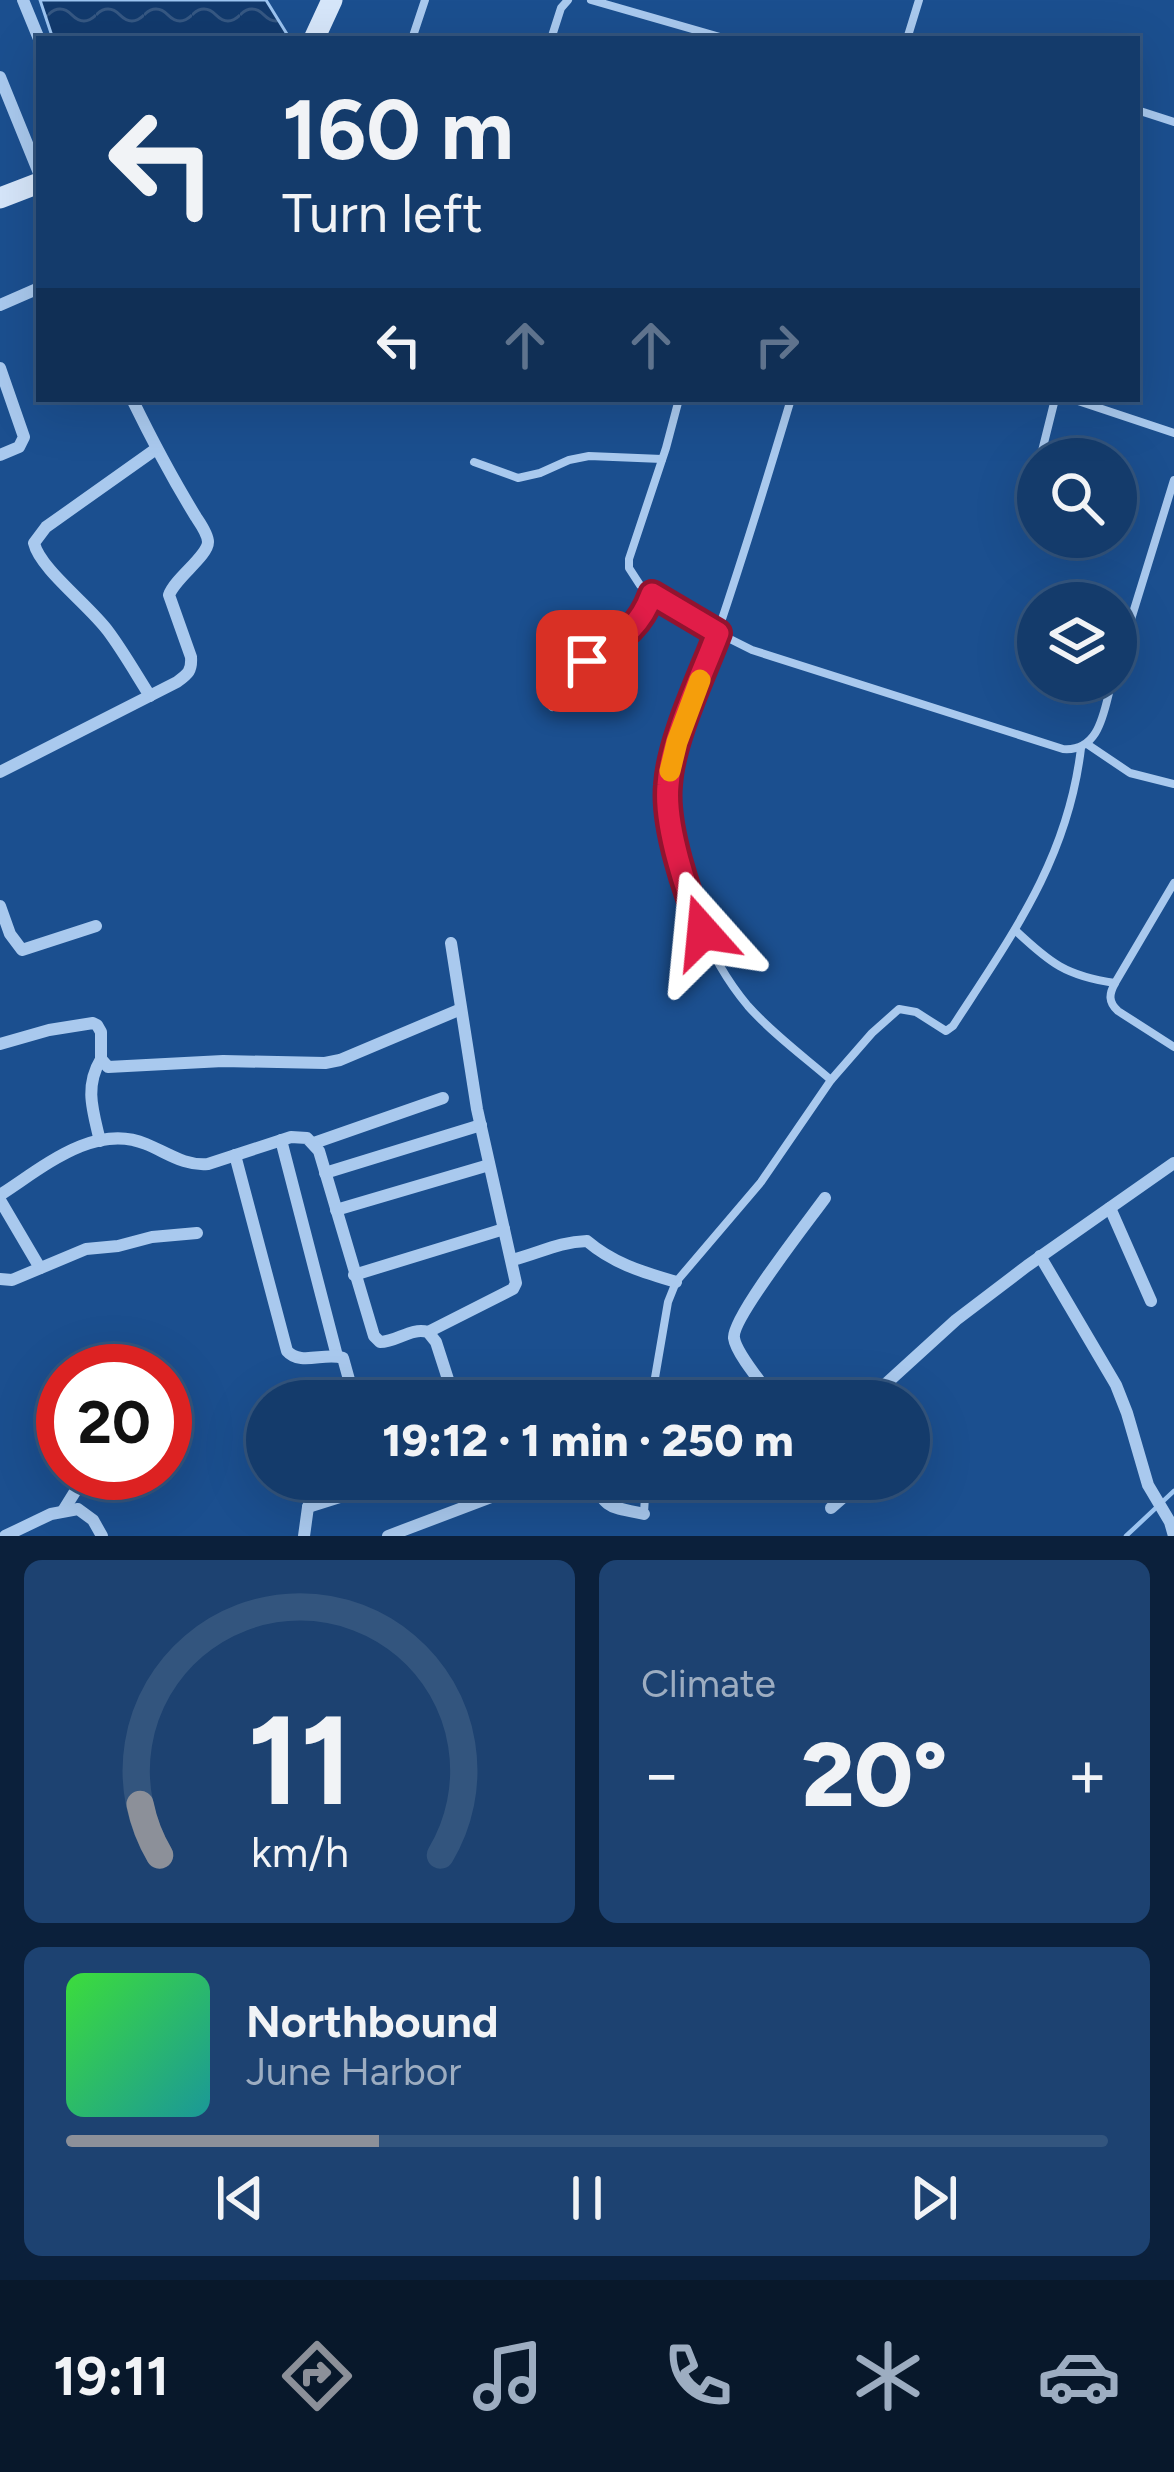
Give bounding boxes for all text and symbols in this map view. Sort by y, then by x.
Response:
text: 160 m [282,79,514,180]
icon: left [84,84,240,240]
text: Turn left [282,181,483,246]
icon: left [366,312,432,378]
icon: ahead [492,312,558,378]
icon: ahead [618,312,684,378]
icon: right [744,312,810,378]
map controls [1017,438,1137,702]
button: search [1017,438,1137,558]
button: layers [1017,582,1137,702]
pin [536,610,638,712]
icon: arrive [554,628,620,694]
position arrow [640,869,766,995]
speed limit sign: 20 [36,1344,192,1500]
text: 19:12 · 1 min · 250 m [382,1413,794,1467]
text: Climate [641,1660,776,1707]
text: 11 [247,1685,352,1835]
text: 20° [801,1720,948,1829]
text: − [641,1734,682,1814]
text: + [1067,1734,1108,1814]
text: km/h [251,1825,348,1877]
text: Northbound [246,1994,499,2048]
text: June Harbor [246,2048,462,2095]
icon: previous [207,2165,273,2231]
icon: pause [554,2165,620,2231]
icon: next [901,2165,967,2231]
icon: directions [275,2334,359,2418]
icon: music [466,2334,550,2418]
icon: phone [656,2334,740,2418]
icon: climate [846,2334,930,2418]
icon: car [1037,2334,1121,2418]
text: 19:11 [53,2344,169,2409]

